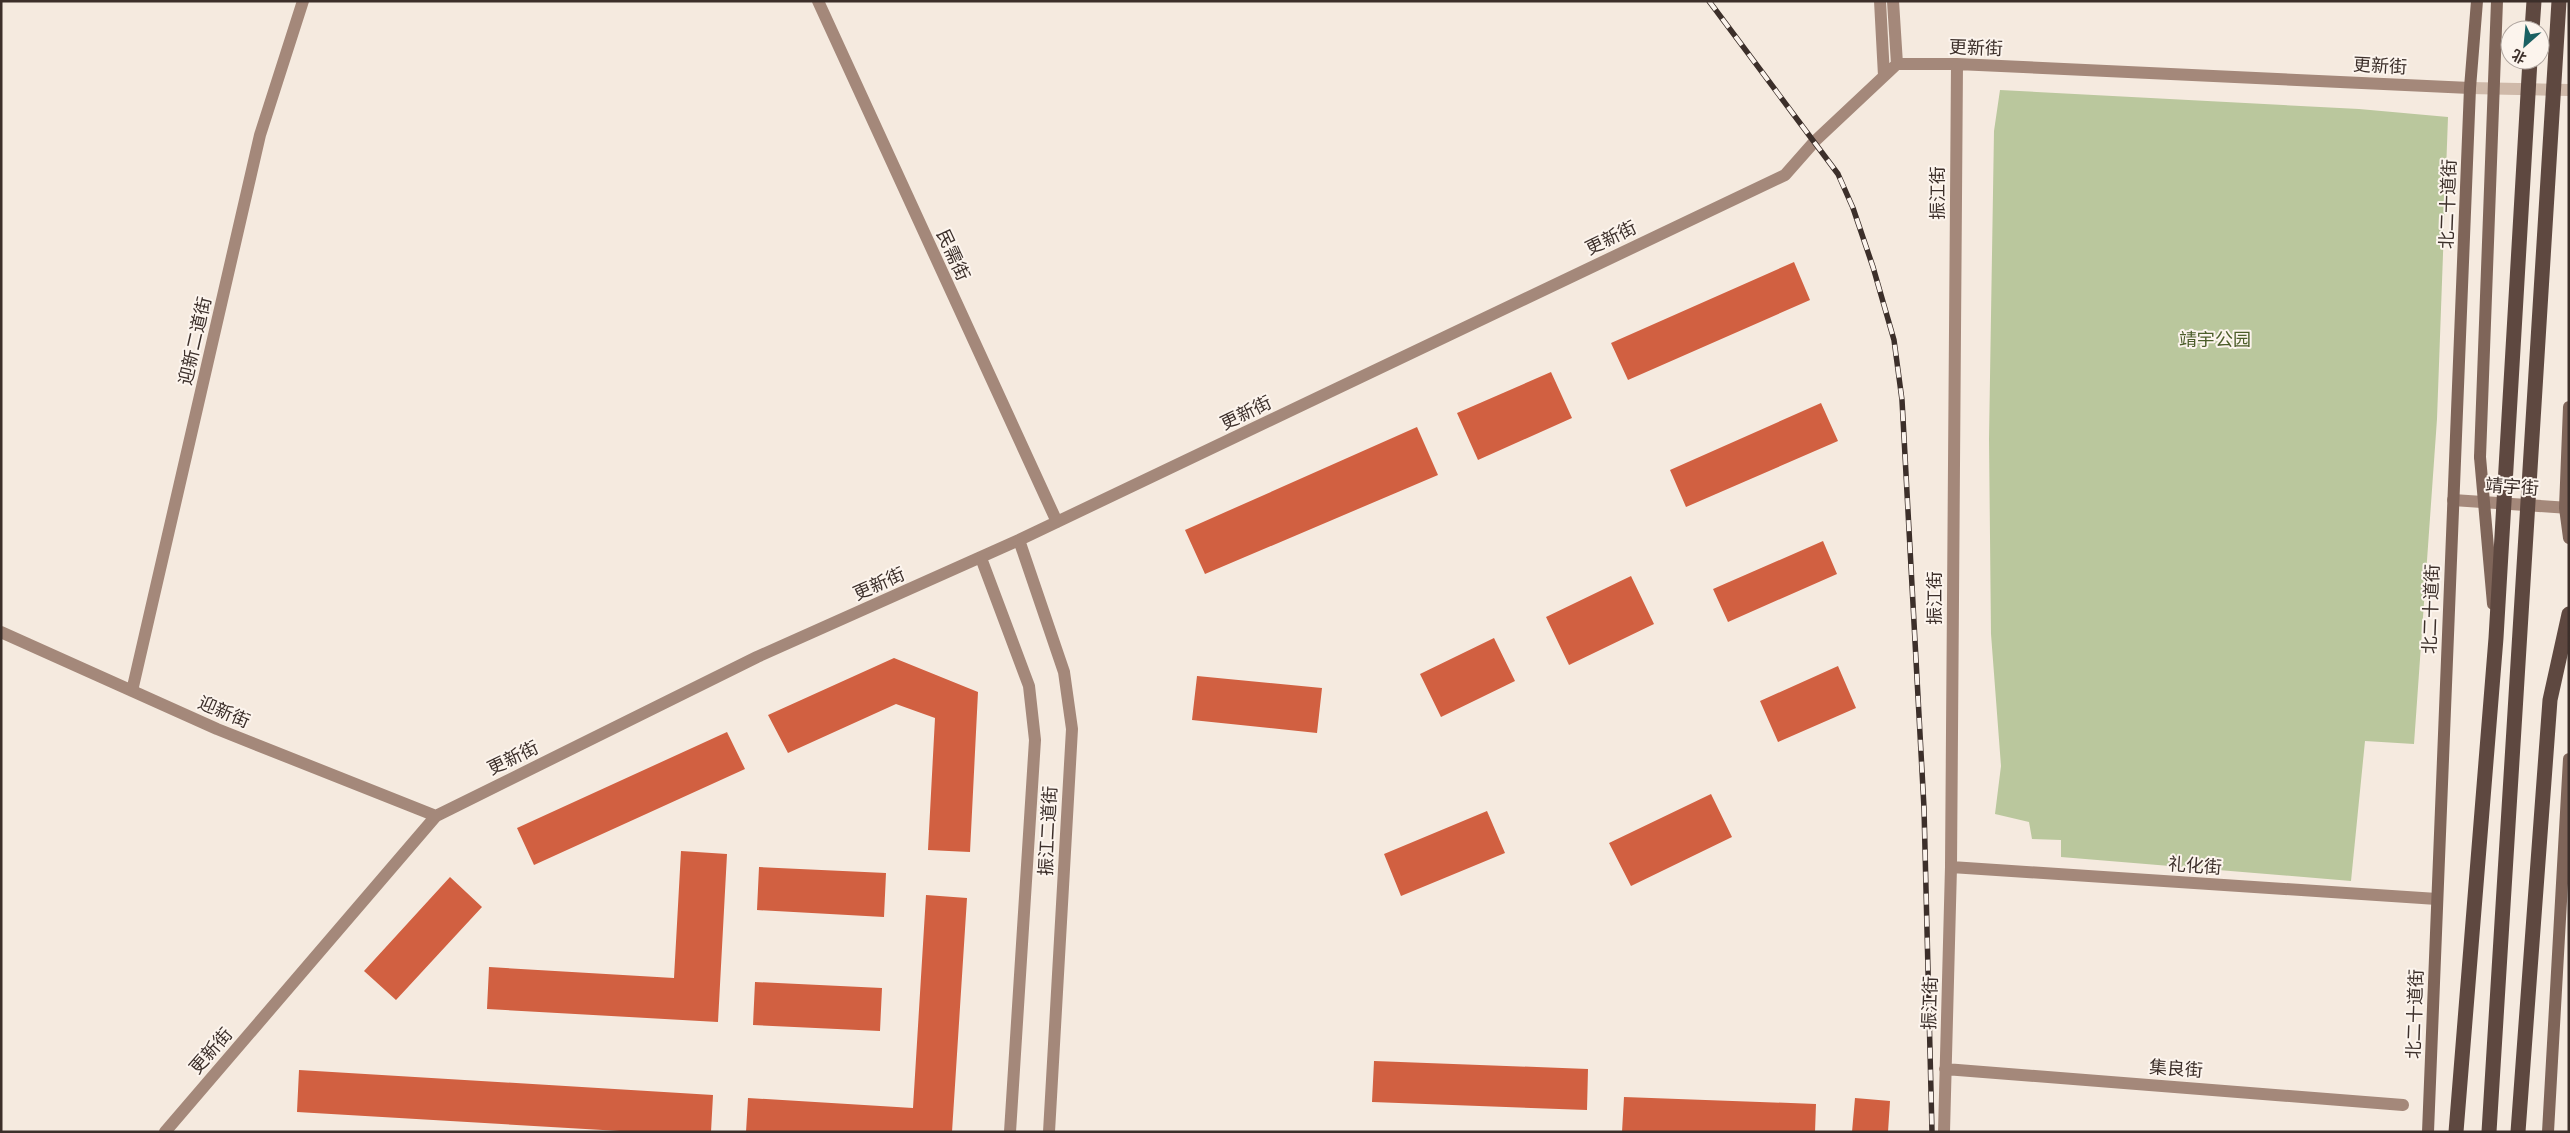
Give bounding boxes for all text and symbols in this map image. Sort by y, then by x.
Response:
north arrow [2500,20,2550,70]
street label: 更新街 [1949,35,2003,59]
text: 北 [2509,46,2529,68]
street label: 更新街 [2353,53,2408,77]
street label: 北二十道街 [2434,159,2460,249]
street label: 振江街 [1926,166,1948,220]
street label: 更新街 [1581,215,1640,259]
street label: 民需街 [933,225,975,284]
street label: 迎新二道街 [173,294,215,387]
park label: 靖宇公园 [2179,328,2251,350]
street label: 更新街 [1216,390,1275,434]
street label: 靖宇街 [2484,473,2540,499]
street label: 更新街 [849,562,908,604]
street label: 北二十道街 [2417,564,2443,654]
street label: 振江街 [1923,571,1945,625]
street label: 迎新街 [195,690,254,732]
street label: 更新街 [483,735,542,779]
street label: 振江二道街 [1034,785,1060,876]
street label: 礼化街 [2167,852,2223,878]
street label: 北二十道街 [2401,969,2427,1059]
street label: 振江街 [1917,976,1941,1030]
street label: 更新街 [184,1023,236,1078]
street label: 集良街 [2148,1055,2204,1081]

